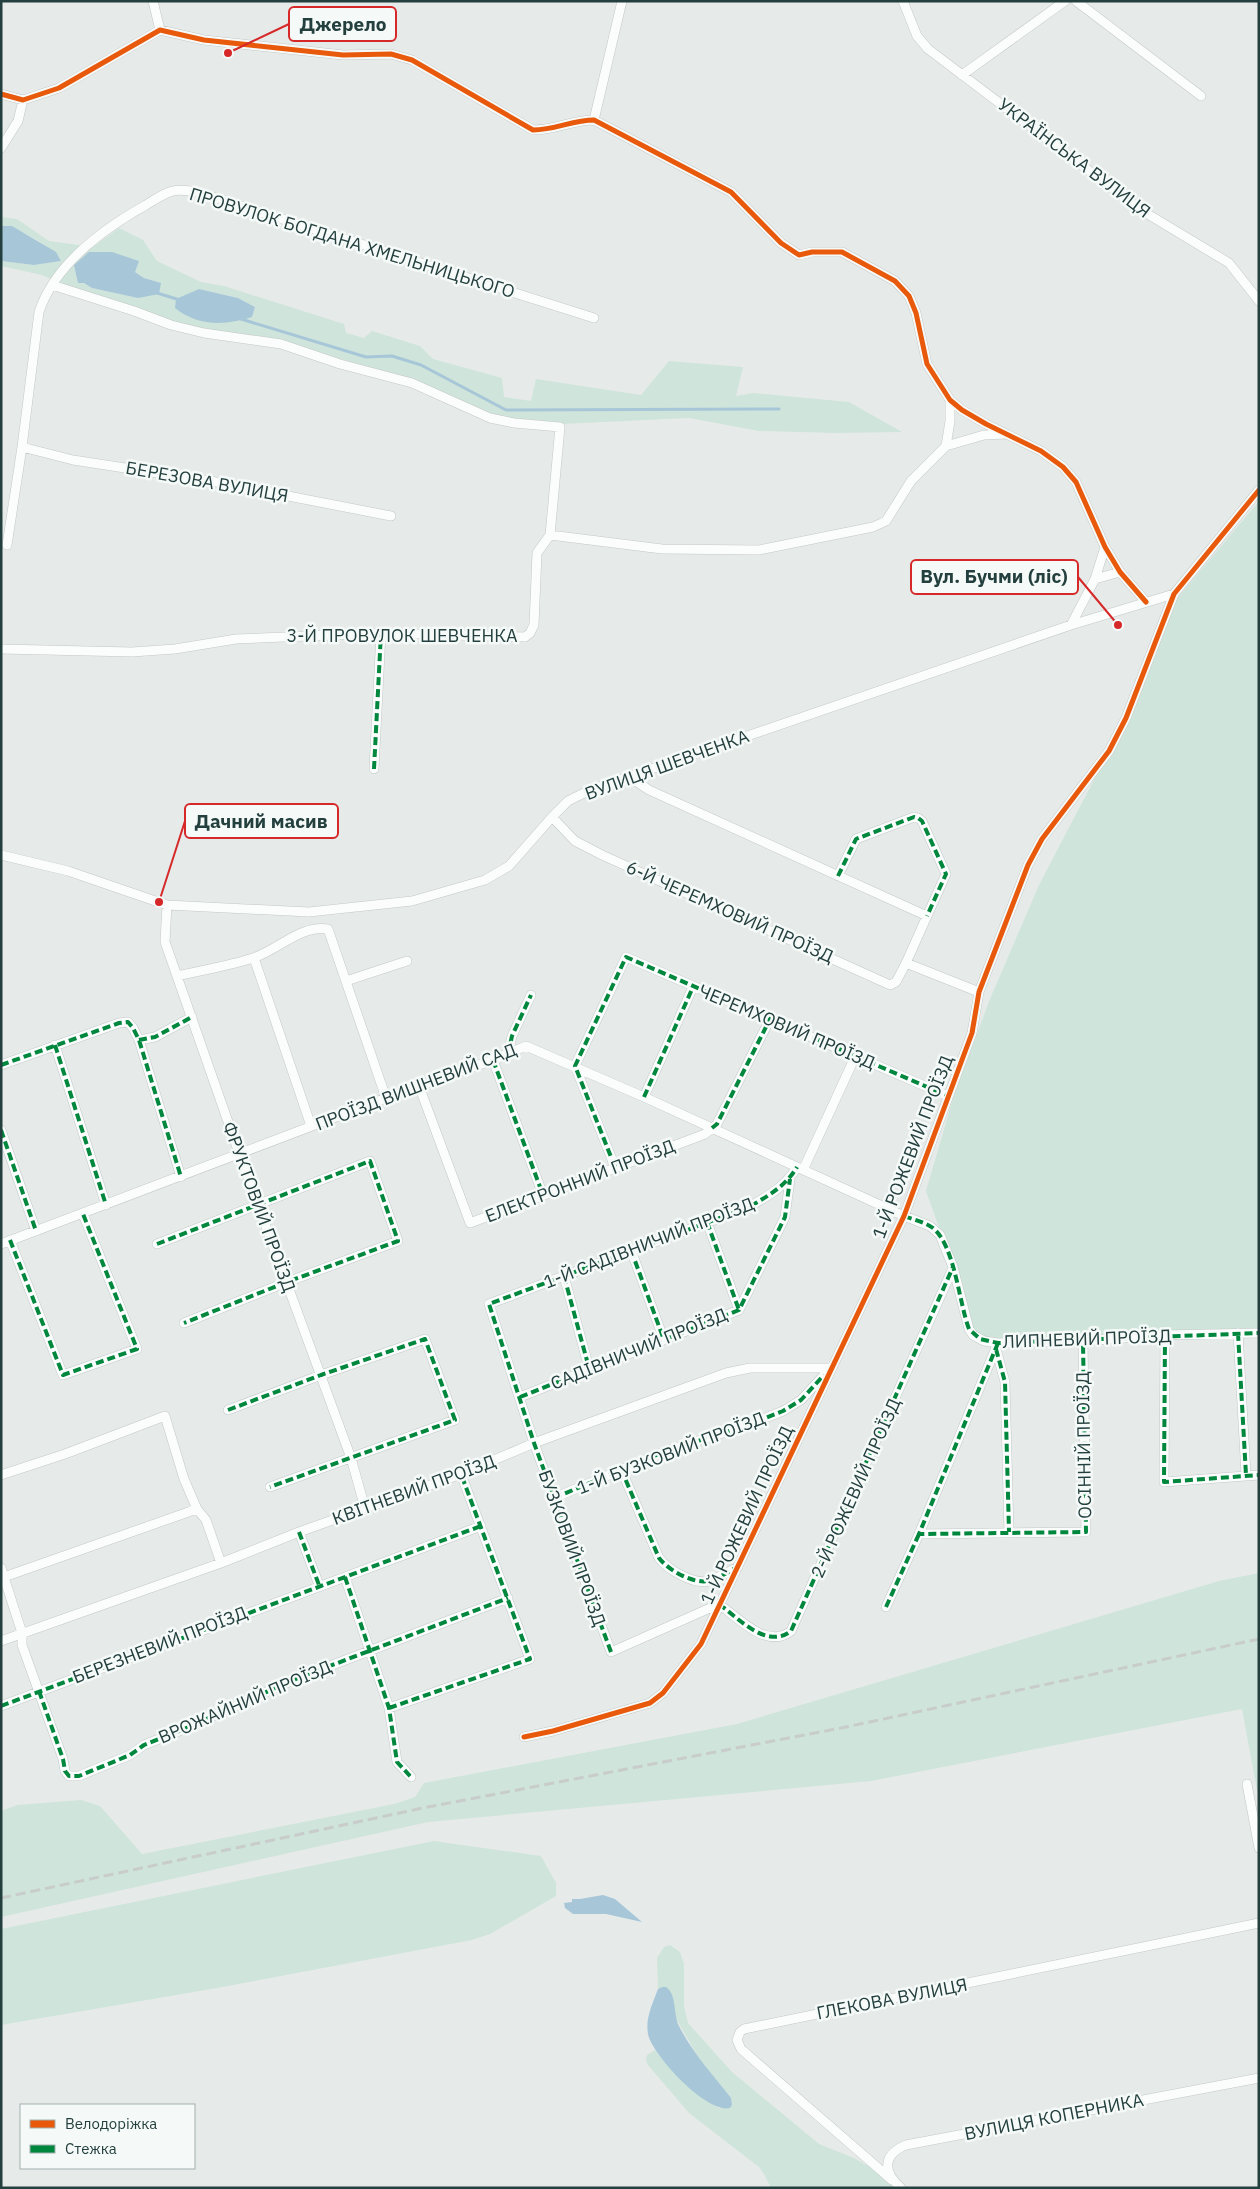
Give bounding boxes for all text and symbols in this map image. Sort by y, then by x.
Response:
callout: Джерело [289,7,396,41]
text: Джерело [300,12,387,36]
street label: УКРАЇНСЬКА ВУЛИЦЯ [993,93,1155,223]
street label: ПРОВУЛОК БОГДАНА ХМЕЛЬНИЦЬКОГО [187,182,518,303]
street label: БЕРЕЗОВА ВУЛИЦЯ [124,456,290,507]
callout: Вул. Бучми (ліс) [911,560,1078,594]
text: Вул. Бучми (ліс) [920,564,1068,588]
street label: 3-Й ПРОВУЛОК ШЕВЧЕНКА [286,624,518,647]
street label: ВУЛИЦЯ ШЕВЧЕНКА [582,724,752,805]
callout: Дачний масив [185,804,338,838]
text: Дачний масив [194,809,328,833]
street label: 6-Й ЧЕРЕМХОВИЙ ПРОЇЗД [623,855,838,968]
street label: ЧЕРЕМХОВИЙ ПРОЇЗД [695,979,879,1074]
street label: ПРОЇЗД ВИШНЕВИЙ САД [312,1038,520,1136]
street label: 1-Й РОЖЕВИЙ ПРОЇЗД [867,1052,958,1242]
street label: ФРУКТОВИЙ ПРОЇЗД [218,1118,301,1295]
street label: ЕЛЕКТРОННИЙ ПРОЇЗД [482,1134,678,1227]
street label: 1-Й САДІВНИЧИЙ ПРОЇЗД [540,1192,757,1293]
street label: САДІВНИЧИЙ ПРОЇЗД [547,1303,731,1395]
street label: ЛИПНЕВИЙ ПРОЇЗД [1002,1324,1172,1353]
street label: ОСІННІЙ ПРОЇЗД [1071,1371,1096,1519]
street label: 2-Й РОЖЕВИЙ ПРОЇЗД [805,1394,906,1581]
street label: 1-Й БУЗКОВИЙ ПРОЇЗД [573,1406,768,1499]
street label: 1-Й РОЖЕВИЙ ПРОЇЗД [695,1422,798,1608]
street label: КВІТНЕВИЙ ПРОЇЗД [329,1449,499,1530]
street label: БУЗКОВИЙ ПРОЇЗД [533,1466,611,1629]
street label: БЕРЕЗНЕВИЙ ПРОЇЗД [69,1601,250,1688]
street label: ВРОЖАЙНИЙ ПРОЇЗД [155,1655,335,1748]
street label: ГЛЕКОВА ВУЛИЦЯ [814,1973,969,2024]
street label: ВУЛИЦЯ КОПЕРНИКА [962,2088,1146,2145]
legend [20,2104,195,2169]
text: Велодоріжка [65,2114,157,2133]
text: Стежка [65,2139,117,2158]

